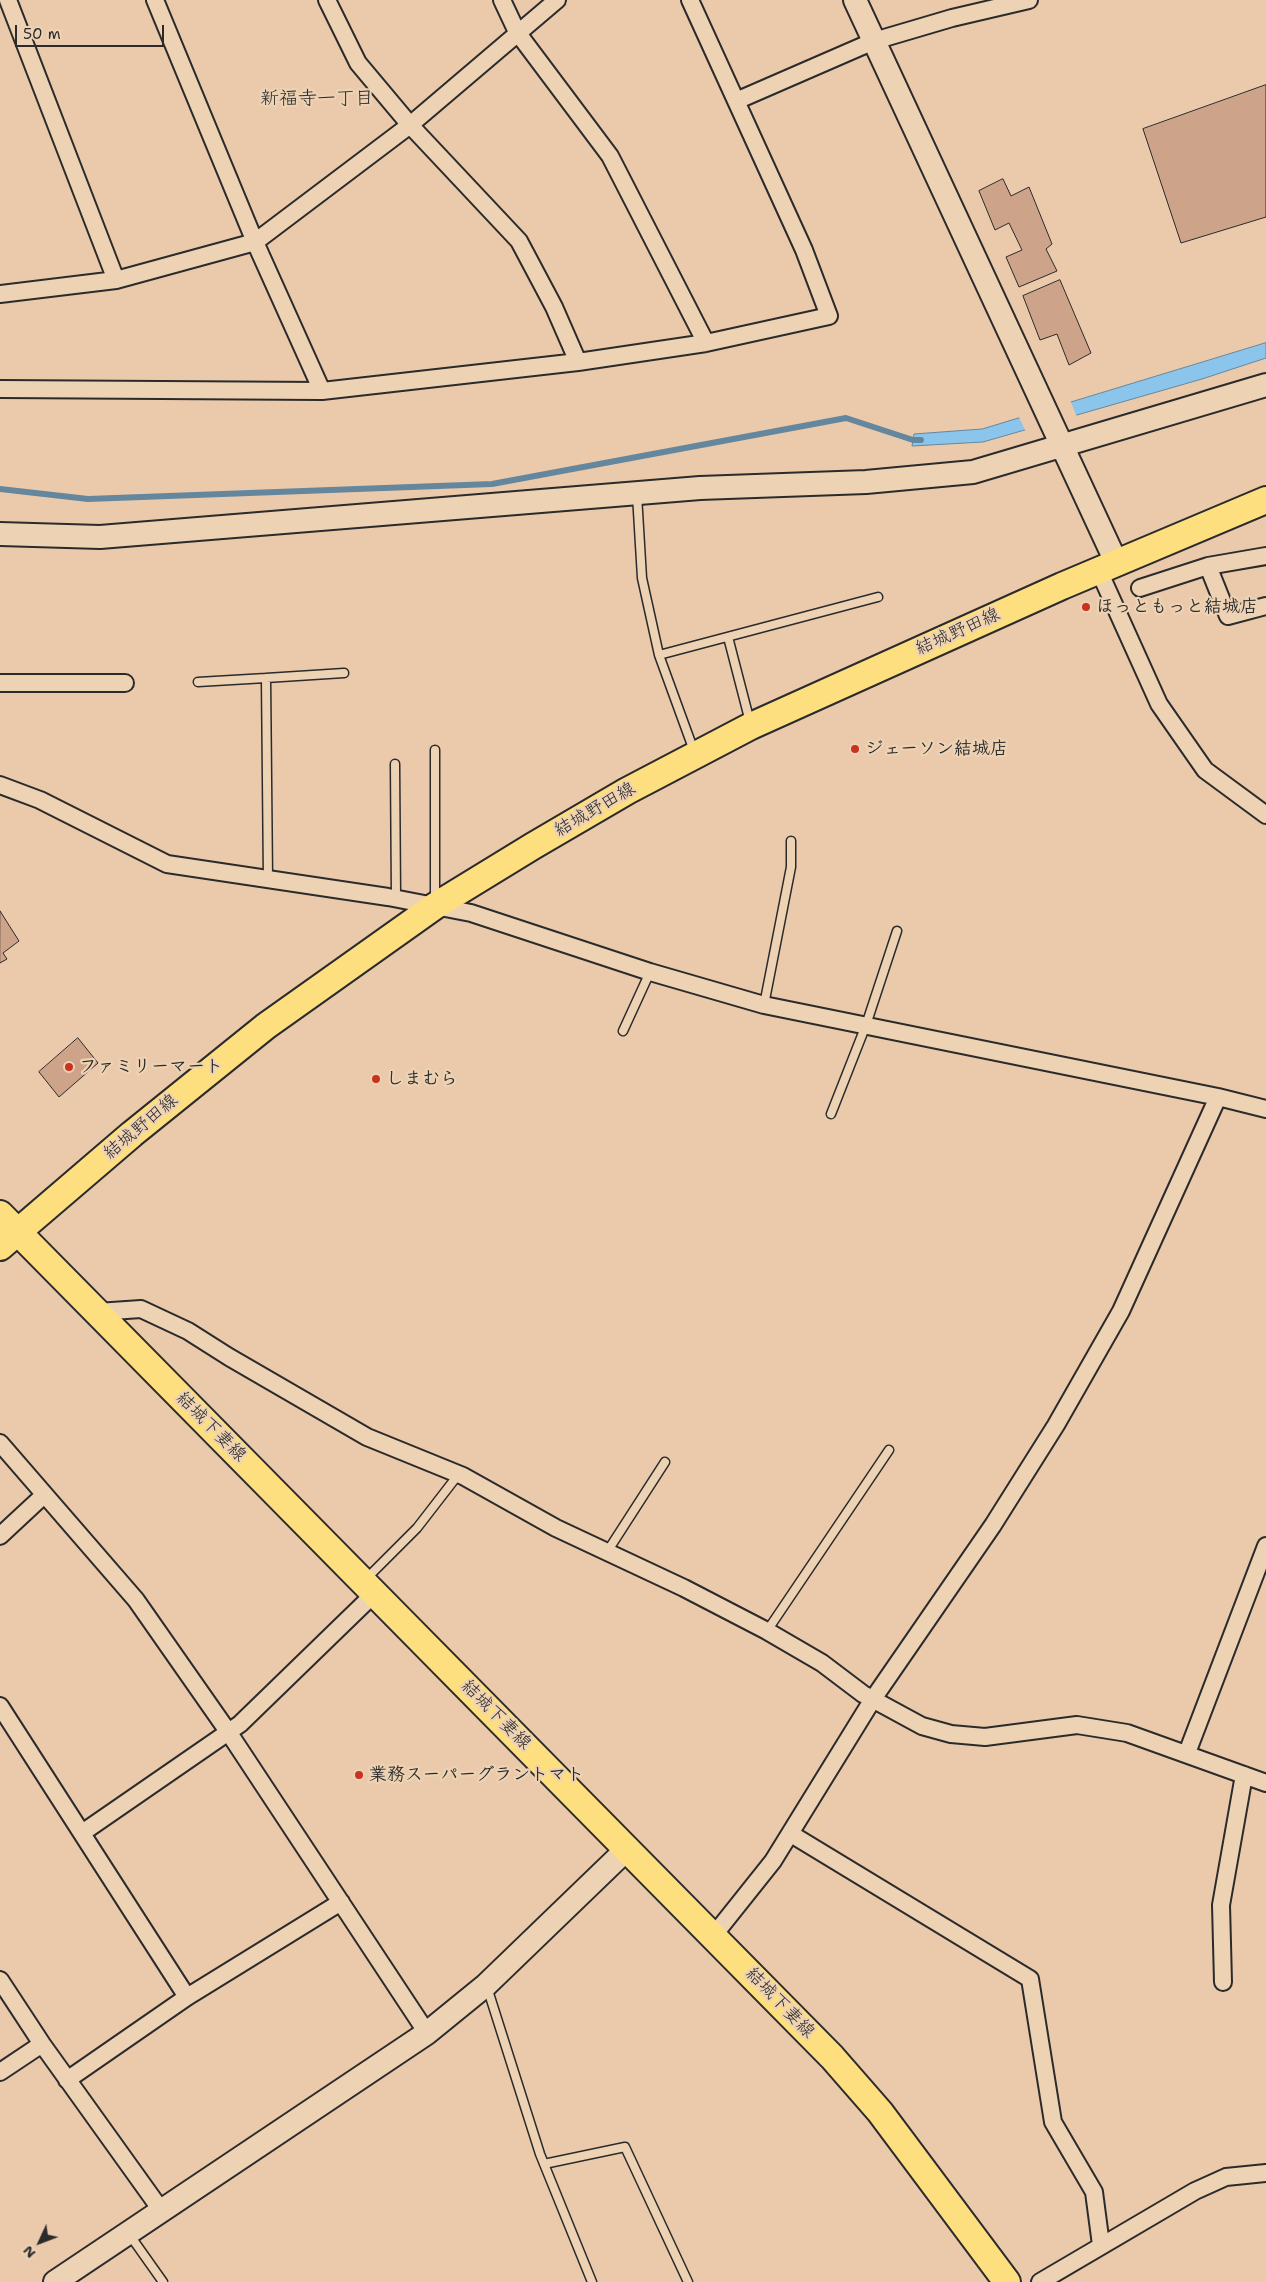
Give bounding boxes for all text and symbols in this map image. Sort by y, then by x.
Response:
scale bar [18,15,166,47]
text: 50 m [23,24,61,44]
district label: 新福寺一丁目 [260,88,374,110]
place label: ほっともっと結城店 [1096,596,1258,618]
marker: ほっともっと結城店 [1080,601,1092,613]
street label: 結城野田線 [912,604,1004,660]
place label: ジェーソン結城店 [865,738,1008,760]
marker: ジェーソン結城店 [849,743,861,755]
street label: 結城野田線 [551,778,639,842]
place label: ファミリーマート [79,1056,223,1078]
marker: ファミリーマート [63,1061,75,1073]
place label: しまむら [386,1068,458,1090]
marker: しまむら [370,1073,382,1085]
street label: 結城野田線 [100,1090,182,1164]
street label: 結城下妻線 [172,1388,250,1466]
street label: 結城下妻線 [457,1676,535,1754]
place label: 業務スーパーグラントマト [369,1764,584,1786]
marker: 業務スーパーグラントマト [353,1769,365,1781]
street label: 結城下妻線 [741,1963,819,2043]
north arrow [15,2217,65,2267]
text: N [19,2242,39,2262]

